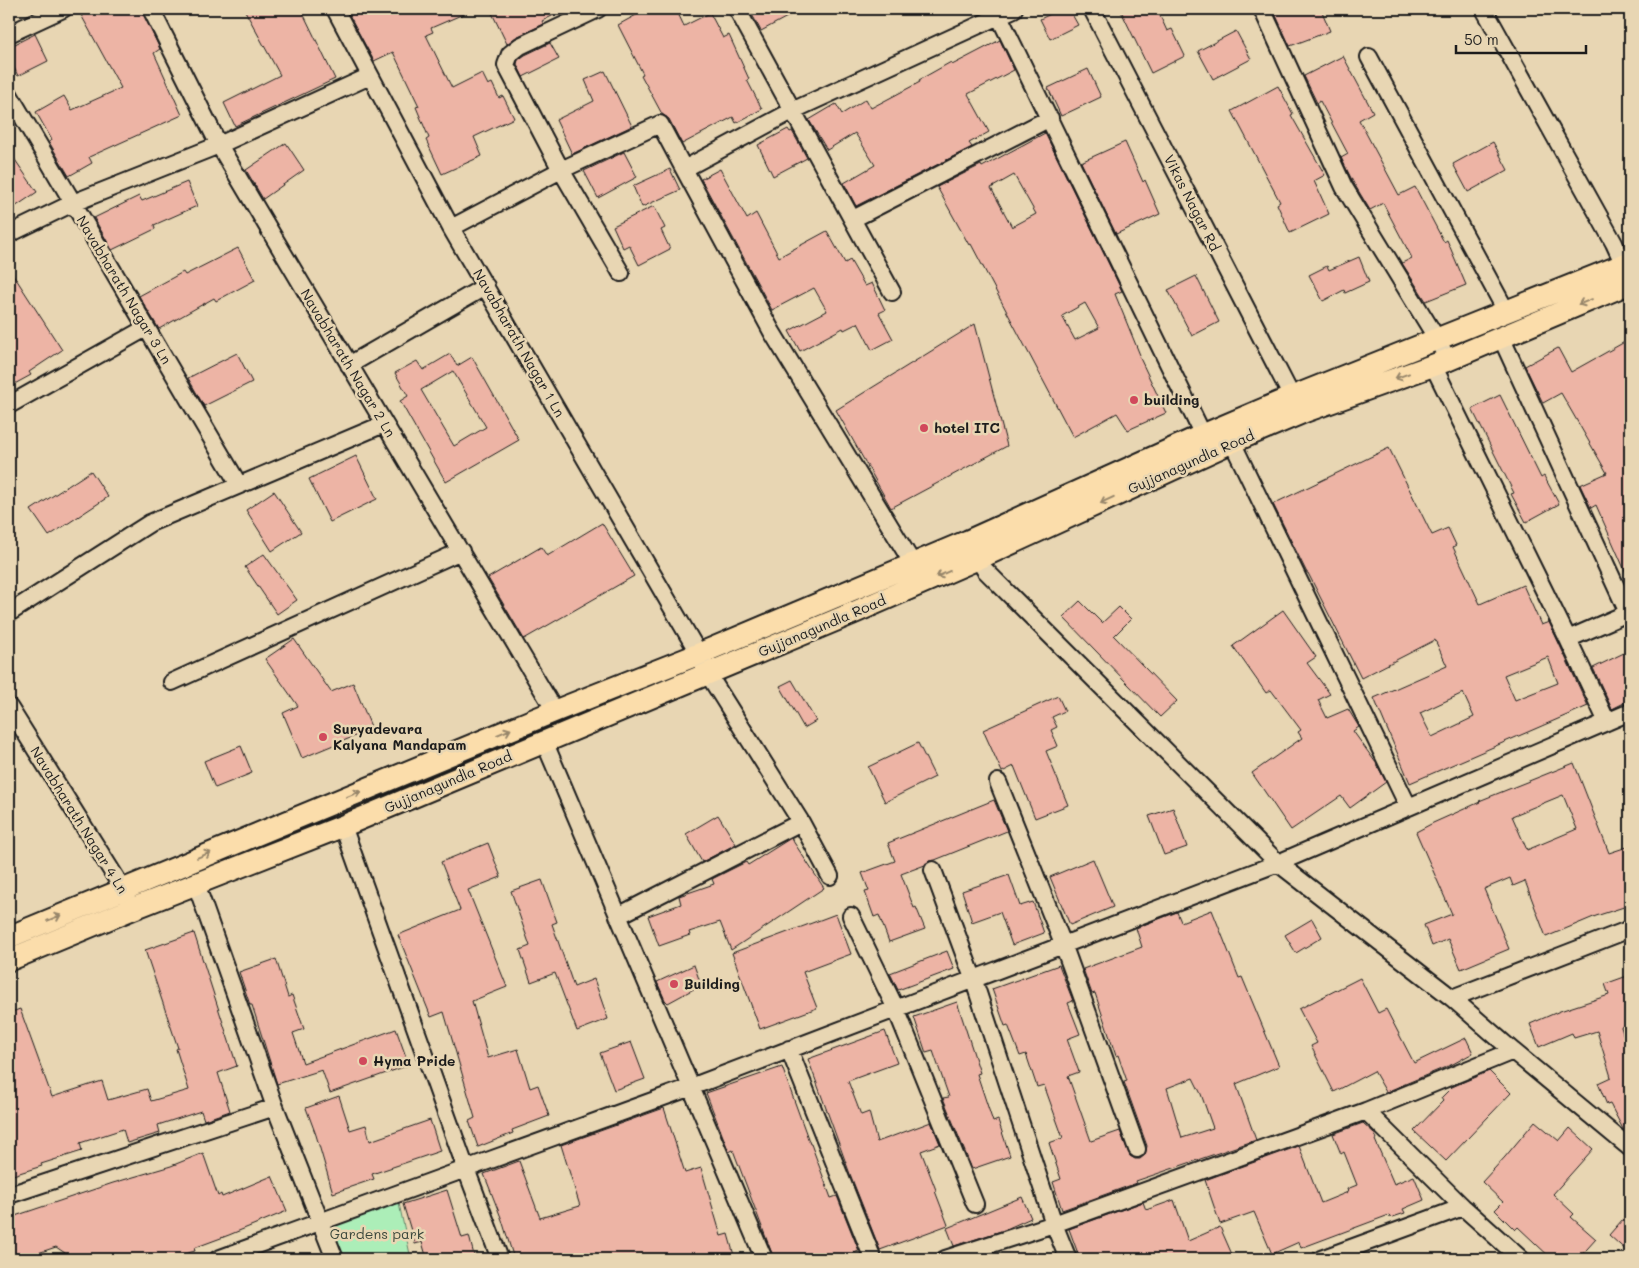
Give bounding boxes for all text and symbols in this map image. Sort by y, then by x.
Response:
scale bar [1456,22,1586,54]
text: 50 m [1464,29,1499,49]
street label: Vikas Nagar Rd [1160,151,1225,254]
street label: Navabharath Nagar 3 Ln [72,212,176,368]
street label: Navabharath Nagar 1 Ln [469,265,570,420]
street label: Navabharath Nagar 2 Ln [297,285,400,440]
one-way arrow [1578,298,1593,307]
one-way arrow [1395,372,1410,381]
place label: building [1144,390,1199,409]
marker: building [1128,394,1140,406]
place label: hotel ITC [934,418,1000,437]
marker: hotel ITC [918,422,930,434]
street label: Gujjanagundla Road [1125,425,1257,498]
one-way arrow [1100,495,1115,505]
one-way arrow [936,570,951,580]
street label: Gujjanagundla Road [755,590,889,661]
place label: Suryadevara Kalyana Mandapam [333,719,466,754]
one-way arrow [496,727,511,736]
marker: Suryadevara Kalyana Mandapam [317,731,329,743]
street label: Navabharath Nagar 4 Ln [26,743,133,897]
street label: Gujjanagundla Road [381,746,515,817]
one-way arrow [346,788,361,798]
one-way arrow [196,850,211,860]
one-way arrow [46,912,61,922]
place label: Building [684,974,740,993]
marker: Building [668,978,680,990]
place label: Hyma Pride [373,1051,455,1070]
marker: Hyma Pride [357,1055,369,1067]
park label: Gardens park [330,1224,424,1243]

